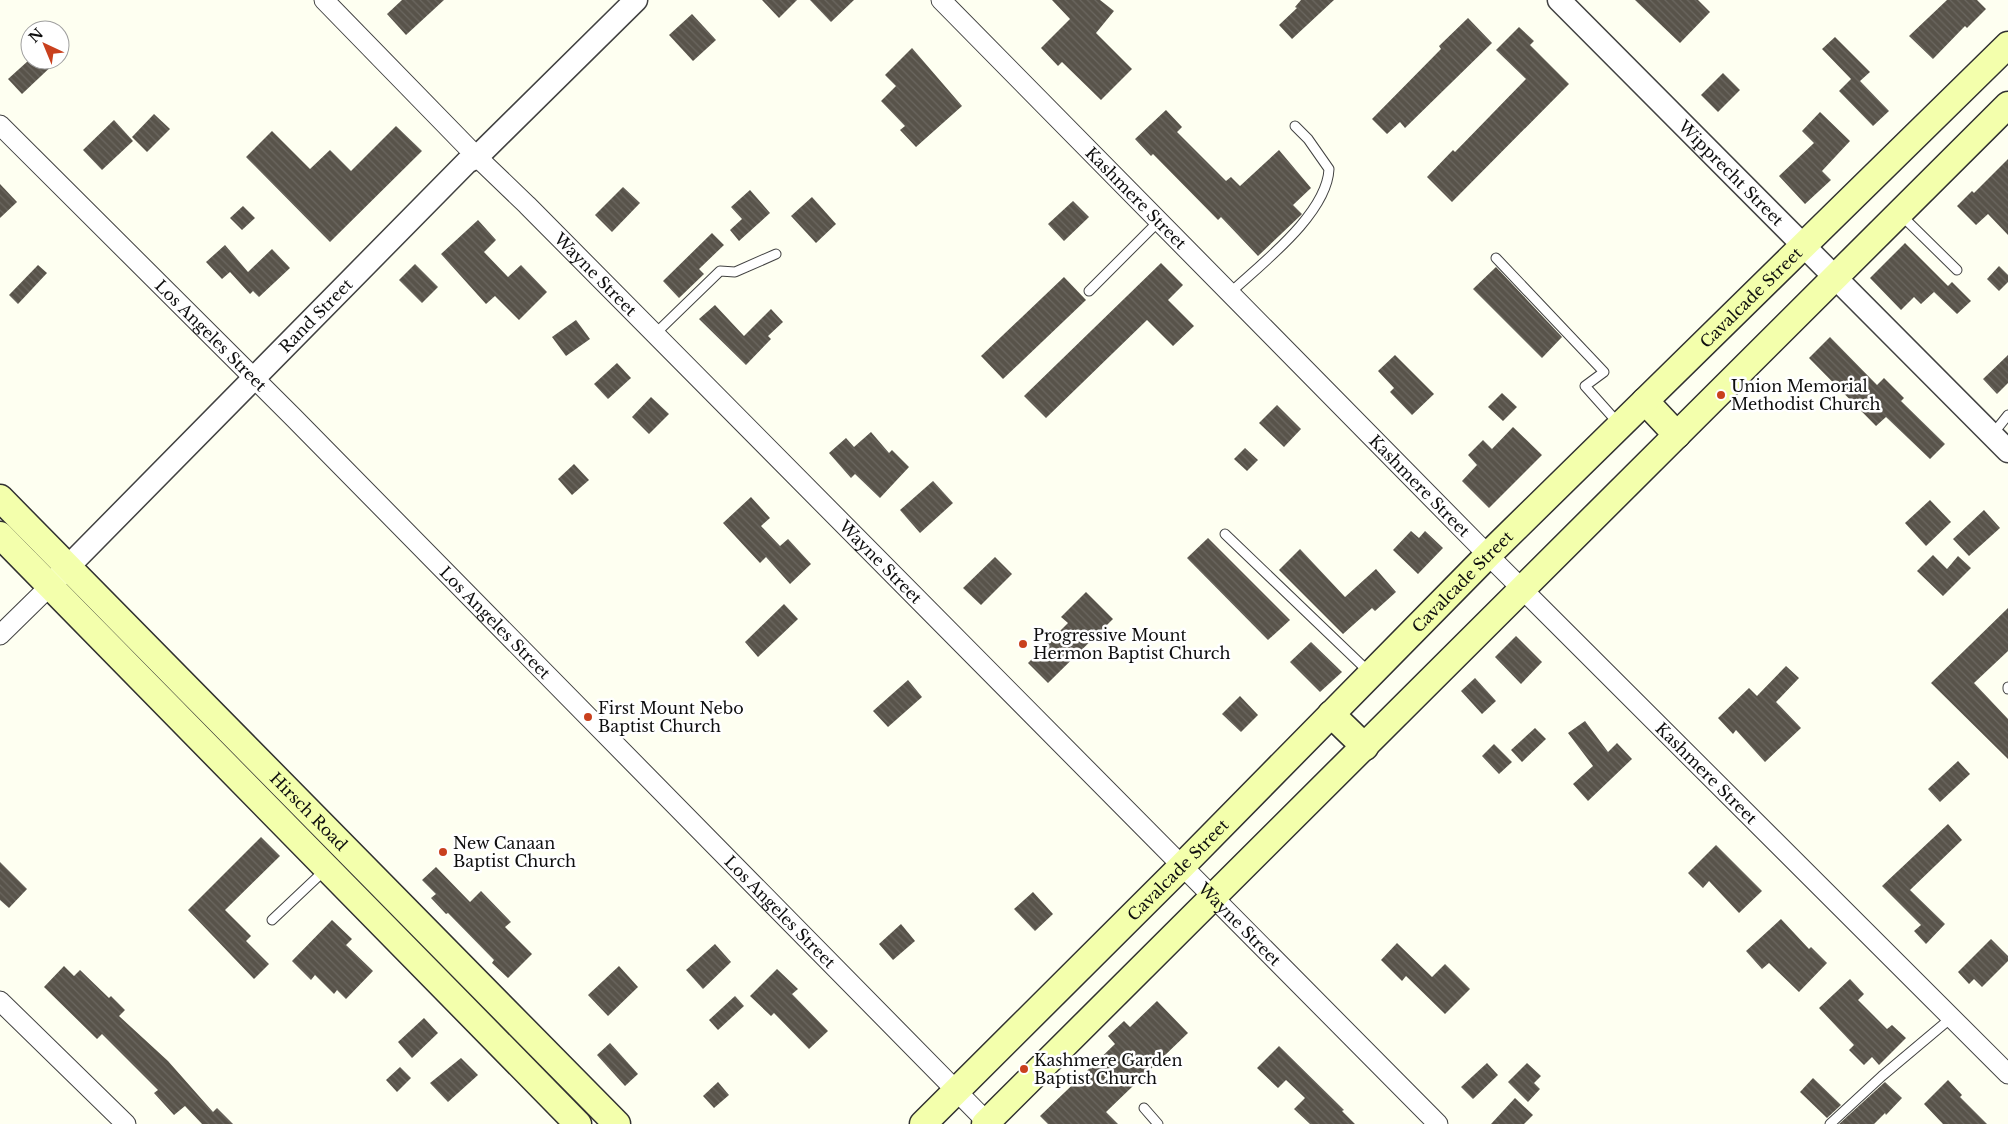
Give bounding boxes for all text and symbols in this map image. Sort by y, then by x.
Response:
north arrow [20,20,70,70]
text: N [25,25,47,47]
street label: Wipprecht Street [1674,115,1788,230]
street label: Kashmere Street [1082,143,1191,253]
street label: Wayne Street [549,228,641,320]
street label: Cavalcade Street [1696,243,1806,352]
street label: Rand Street [275,274,357,357]
street label: Los Angeles Street [151,275,271,395]
place label: Union Memorial Methodist Church [1731,376,1881,414]
marker: Union Memorial Methodist Church [1715,389,1727,401]
street label: Kashmere Street [1365,431,1474,541]
street label: Wayne Street [835,515,926,608]
street label: Cavalcade Street [1408,526,1517,637]
street label: Los Angeles Street [436,562,555,683]
place label: Progressive Mount Hermon Baptist Church [1033,625,1230,663]
marker: Progressive Mount Hermon Baptist Church [1017,638,1029,650]
place label: First Mount Nebo Baptist Church [598,698,744,736]
marker: First Mount Nebo Baptist Church [582,711,594,723]
street label: Kashmere Street [1652,718,1762,828]
street label: Hirsch Road [266,768,352,855]
street label: Cavalcade Street [1123,815,1233,925]
place label: New Canaan Baptist Church [453,833,576,871]
marker: New Canaan Baptist Church [437,846,449,858]
street label: Los Angeles Street [720,851,840,972]
street label: Wayne Street [1194,878,1285,970]
place label: Kashmere Garden Baptist Church [1034,1050,1182,1088]
marker: Kashmere Garden Baptist Church [1018,1063,1030,1075]

